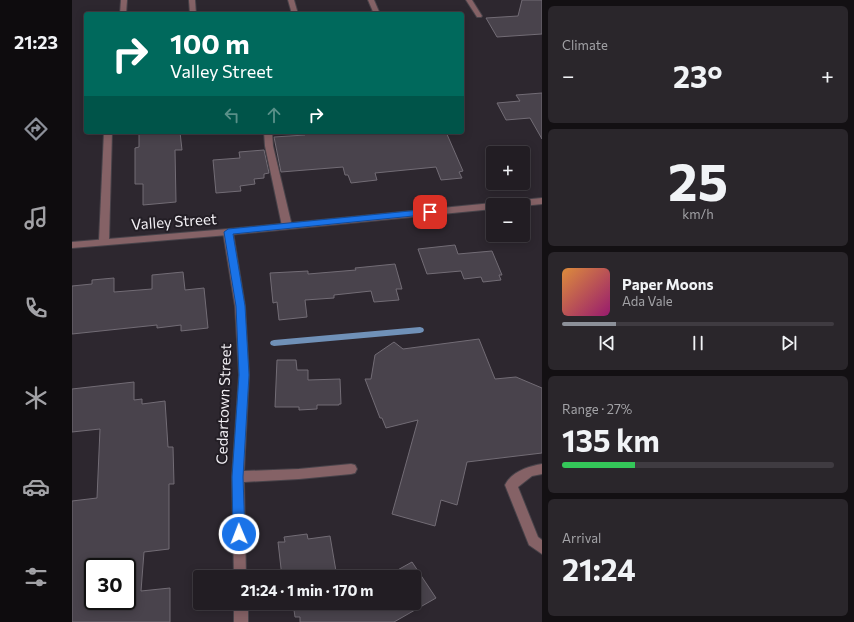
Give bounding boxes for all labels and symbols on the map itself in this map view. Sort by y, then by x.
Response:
pin [413,195,447,229]
street label: Valley Street [131,209,217,233]
street label: Cedartown Street [212,343,234,465]
position arrow [218,513,260,555]
speed limit sign: 30 [84,558,136,610]

